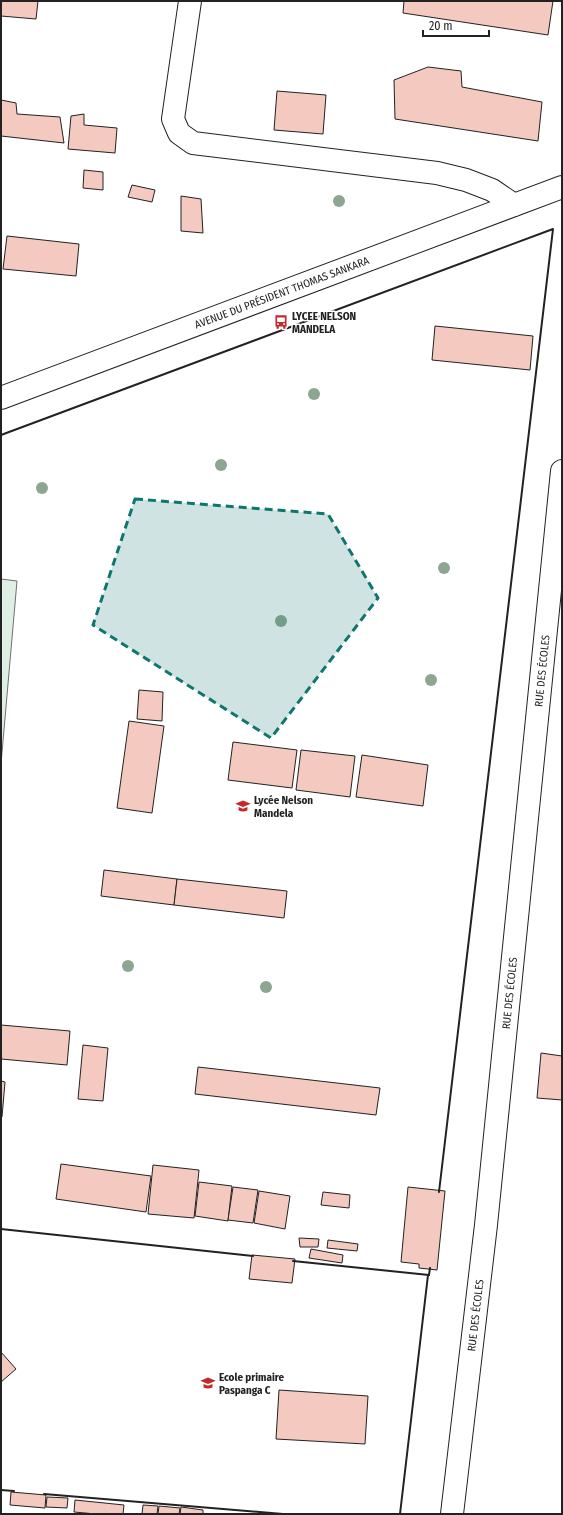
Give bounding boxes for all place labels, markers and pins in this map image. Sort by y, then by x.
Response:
place label: LYCEE NELSON MANDELA [292,310,356,336]
bus stop icon: LYCEE NELSON MANDELA [273,314,289,330]
place label: Lycée Nelson Mandela [254,794,313,820]
school or university icon: Lycée Nelson Mandela [235,798,251,814]
place label: Ecole primaire Paspanga C [219,1371,285,1397]
school or university icon: Ecole primaire Paspanga C [200,1375,216,1391]

